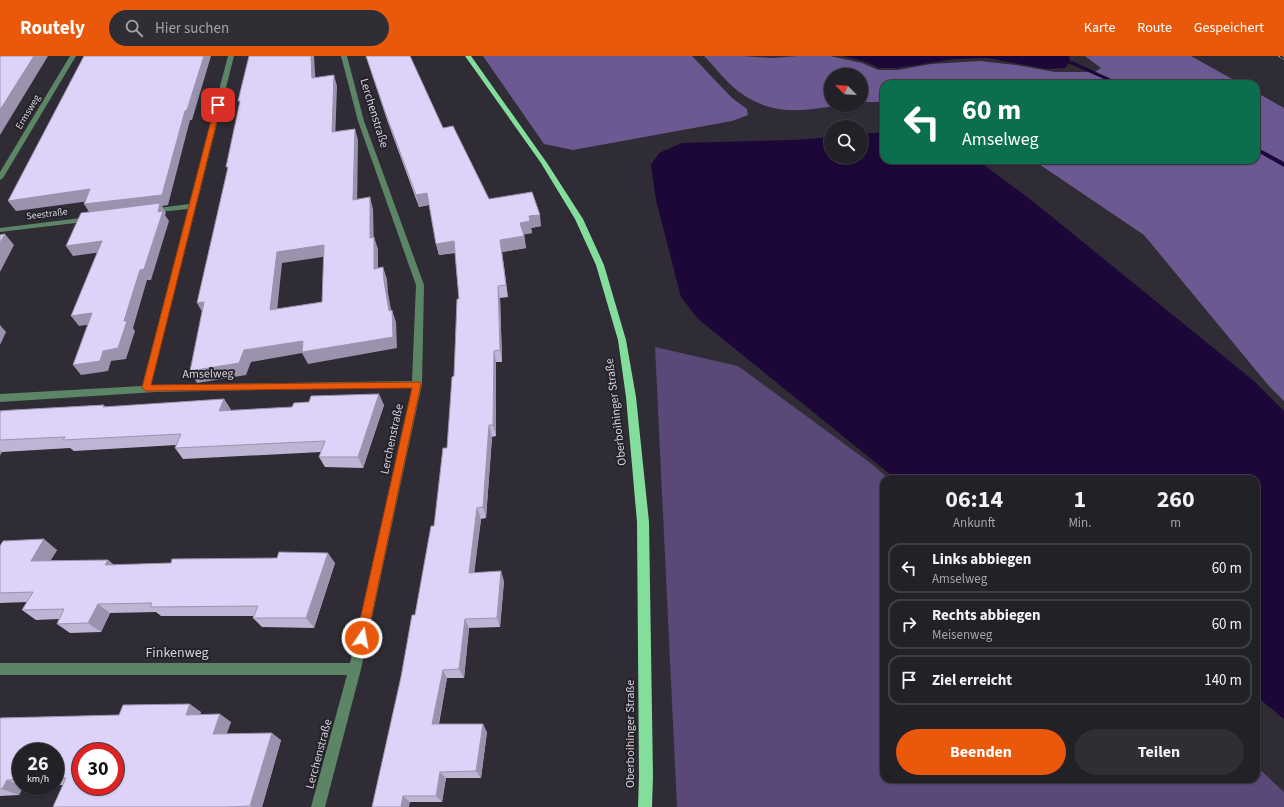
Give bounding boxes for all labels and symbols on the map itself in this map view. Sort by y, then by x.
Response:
north arrow [824,68,868,112]
street label: Lerchenstraße [355,76,393,150]
pin [201,88,235,122]
street label: Ermsweg [12,92,44,132]
street label: Seestraße [25,205,69,223]
street label: Oberboihinger Straße [601,357,631,467]
street label: Amselweg [182,365,234,383]
street label: Lerchenstraße [376,402,408,476]
position arrow [341,617,383,659]
street label: Finkenweg [145,643,209,663]
street label: Oberboihinger Straße [622,680,639,788]
street label: Lerchenstraße [301,717,337,791]
speed limit sign: 30 [72,743,124,795]

